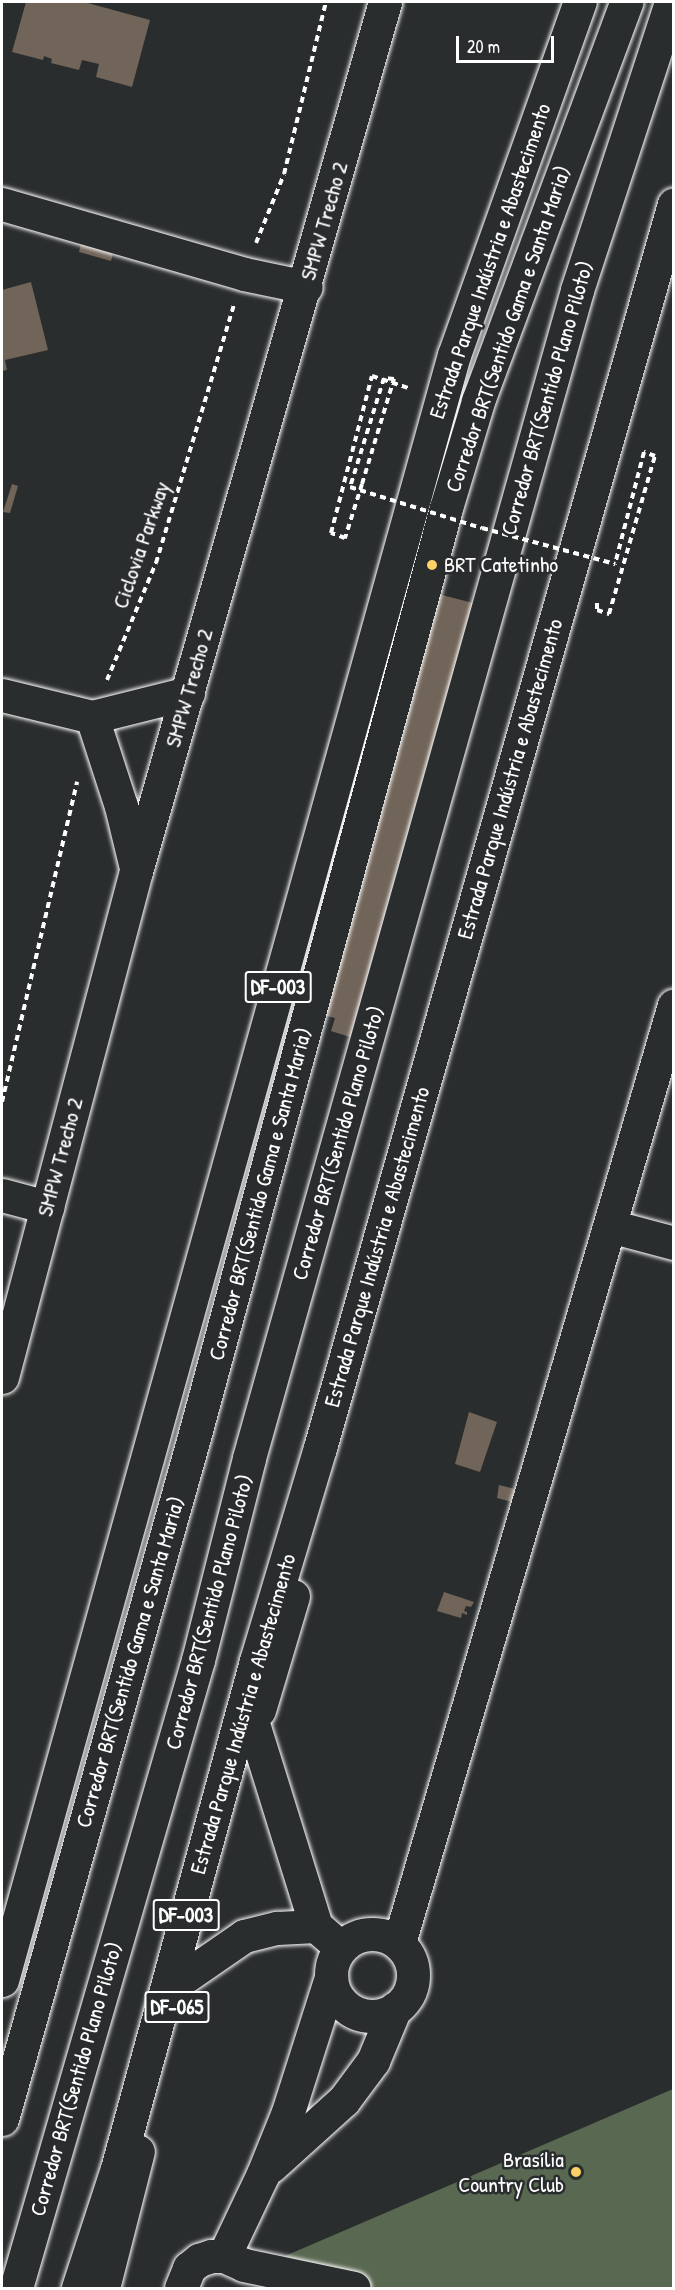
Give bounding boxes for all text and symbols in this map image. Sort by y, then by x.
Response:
scale bar [459,24,556,62]
text: 20 m [467,34,500,59]
street label: Estrada Parque Indústria e Abastecimento [424,100,556,422]
street label: SMPW Trecho 2 [295,159,353,283]
street label: Corredor BRT(Sentido Gama e Santa Maria) [440,162,576,496]
street label: Corredor BRT(Sentido Plano Piloto) [495,258,599,538]
street label: Ciclovia Parkway [107,478,175,612]
place label: BRT Catetinho [444,552,558,578]
marker: BRT Catetinho [425,558,439,572]
street label: Estrada Parque Indústria e Abastecimento [452,616,568,942]
street label: SMPW Trecho 2 [160,626,218,750]
road number: DF-003 [244,969,312,1005]
street label: Corredor BRT(Sentido Plano Piloto) [286,1003,390,1283]
street label: Corredor BRT(Sentido Gama e Santa Maria) [203,1025,317,1363]
street label: Estrada Parque Indústria e Abastecimento [319,1084,435,1410]
street label: SMPW Trecho 2 [31,1095,89,1219]
street label: Corredor BRT(Sentido Plano Piloto) [160,1472,258,1752]
street label: Corredor BRT(Sentido Gama e Santa Maria) [70,1493,190,1831]
street label: Estrada Parque Indústria e Abastecimento [185,1551,301,1877]
road number: DF-003 [152,1897,220,1933]
street label: Corredor BRT(Sentido Plano Piloto) [24,1939,128,2219]
road number: DF-065 [144,1989,210,2025]
place label: Brasília Country Club [458,2146,564,2198]
marker: Brasília Country Club [569,2165,583,2179]

